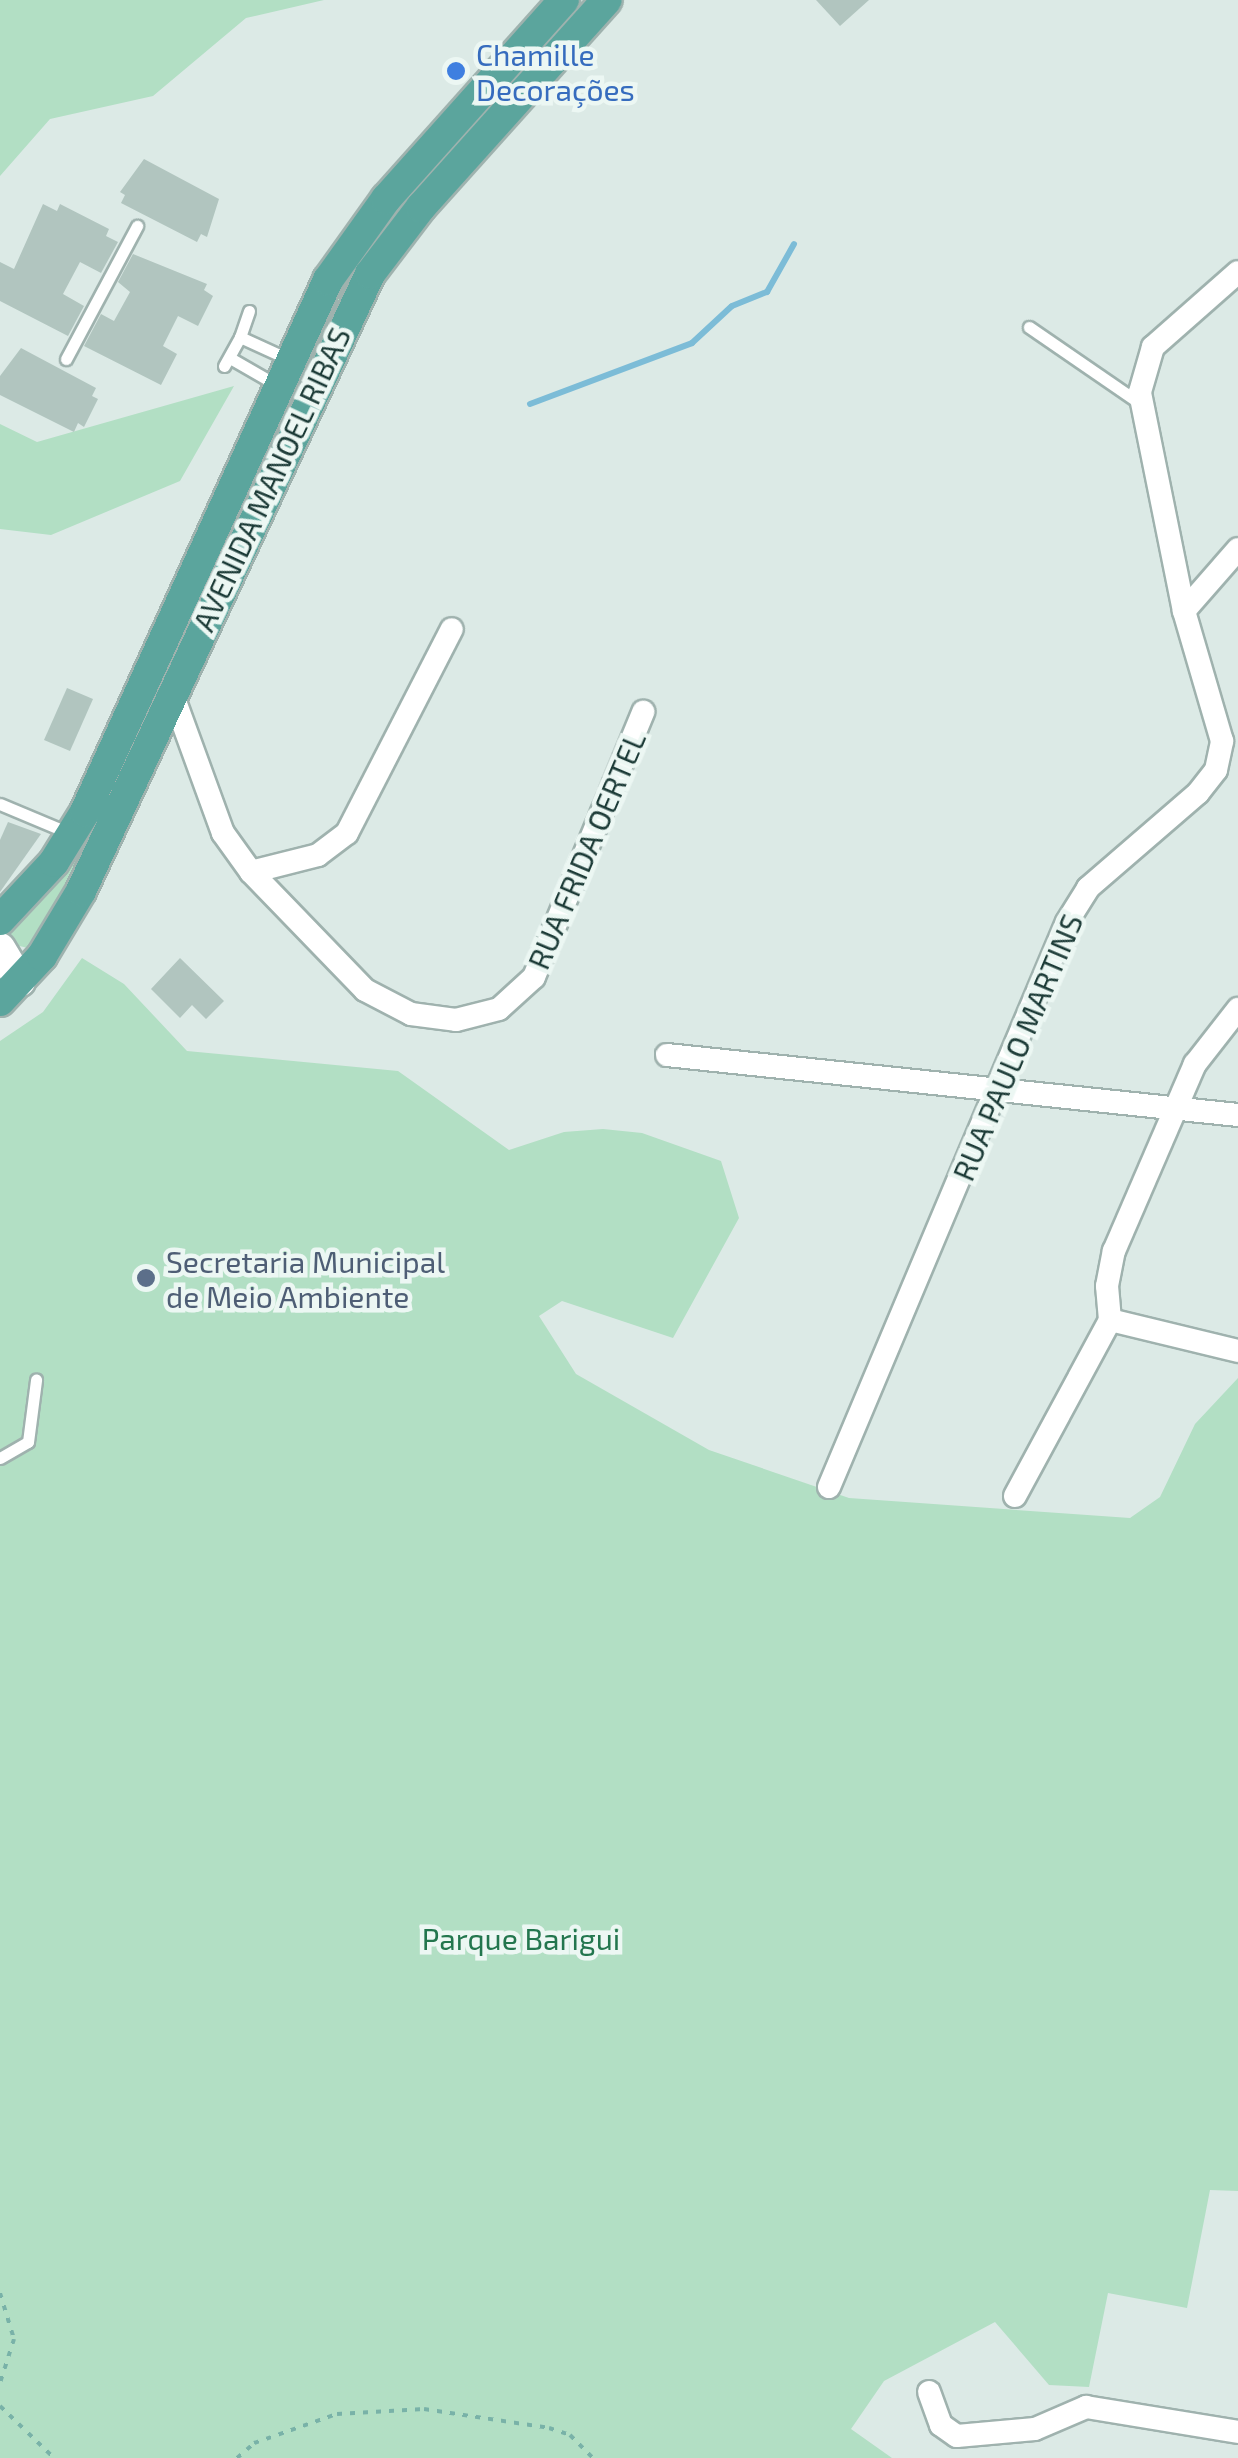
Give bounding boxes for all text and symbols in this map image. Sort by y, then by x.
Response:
place label: Chamille Decorações [476,36,635,106]
marker: Chamille Decorações [445,60,467,82]
street label: AVENIDA MANOEL RIBAS [184,321,358,637]
street label: RUA FRIDA OERTEL [519,725,653,975]
street label: RUA PAULO MARTINS [944,908,1090,1186]
place label: Secretaria Municipal de Meio Ambiente [166,1243,445,1314]
marker: Secretaria Municipal de Meio Ambiente [135,1267,157,1289]
park label: Parque Barigui [422,1920,620,1956]

